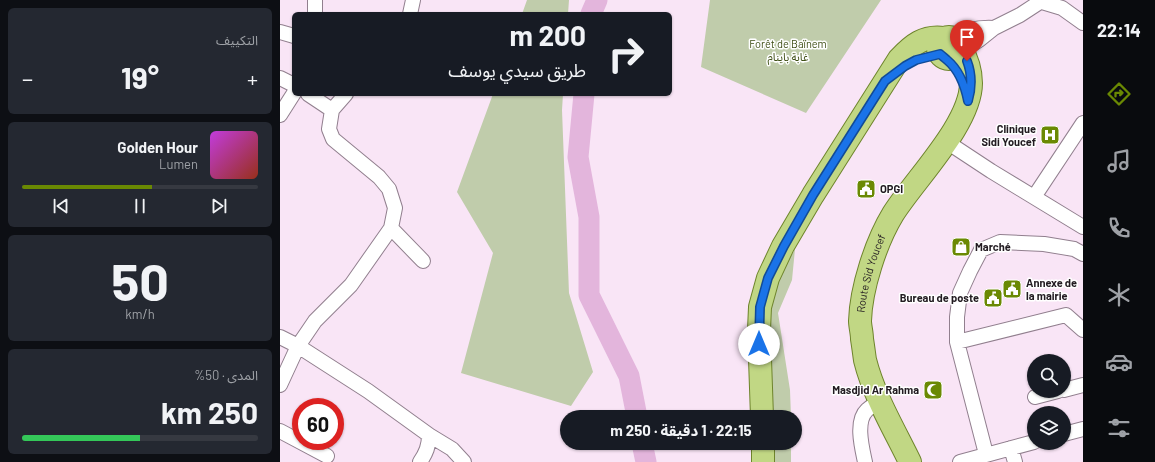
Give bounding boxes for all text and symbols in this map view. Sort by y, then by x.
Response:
text: 200 m [509,18,586,52]
text: 22:14 [1097,19,1141,41]
pin [950,20,984,61]
icon: arrive [956,26,978,48]
icon: right [600,28,652,80]
text: التكييف [216,32,258,48]
park label: Forêt de Baïnem غابة باينام [749,37,827,65]
text: 19° [121,59,159,95]
text: طريق سيدي يوسف [448,59,586,81]
text: − [22,65,33,91]
text: + [247,65,258,91]
icon: directions [1105,80,1133,108]
place label: Clinique Sidi Youcef [981,122,1036,148]
hospital icon: Clinique Sidi Youcef [1039,124,1061,146]
text: Golden Hour [117,138,198,156]
icon: music [1105,147,1133,175]
text: Lumen [159,156,198,172]
public building icon: OPGI [855,178,877,200]
place label: OPGI [880,182,903,195]
icon: previous [50,195,72,217]
icon: pause [129,195,151,217]
icon: next [208,195,230,217]
icon: phone [1105,214,1133,242]
street label: Route Sid Youcef [854,232,888,313]
shop icon: Marché [950,236,972,258]
place label: Marché [975,240,1011,253]
text: 50 [111,249,169,311]
place label: Annexe de la mairie [1026,276,1077,302]
public building icon: Annexe de la mairie [1001,278,1023,300]
icon: climate [1105,281,1133,309]
public building icon: Bureau de poste [982,287,1004,309]
place label: Bureau de poste [900,291,979,304]
text: km/h [125,306,155,322]
position arrow [738,323,780,365]
icon: car [1105,348,1133,376]
map controls [1027,354,1071,450]
button: search [1027,354,1071,398]
text: المدى · 50% [194,367,258,383]
mosque icon: Masdjid Ar Rahma [922,379,944,401]
place label: Masdjid Ar Rahma [832,383,919,396]
text: 250 km [161,394,258,430]
speed limit sign: 60 [292,398,344,450]
button: layers [1027,406,1071,450]
icon: filters [1105,414,1133,442]
text: 22:15 · 1 دقيقة · 250 m [610,421,752,439]

